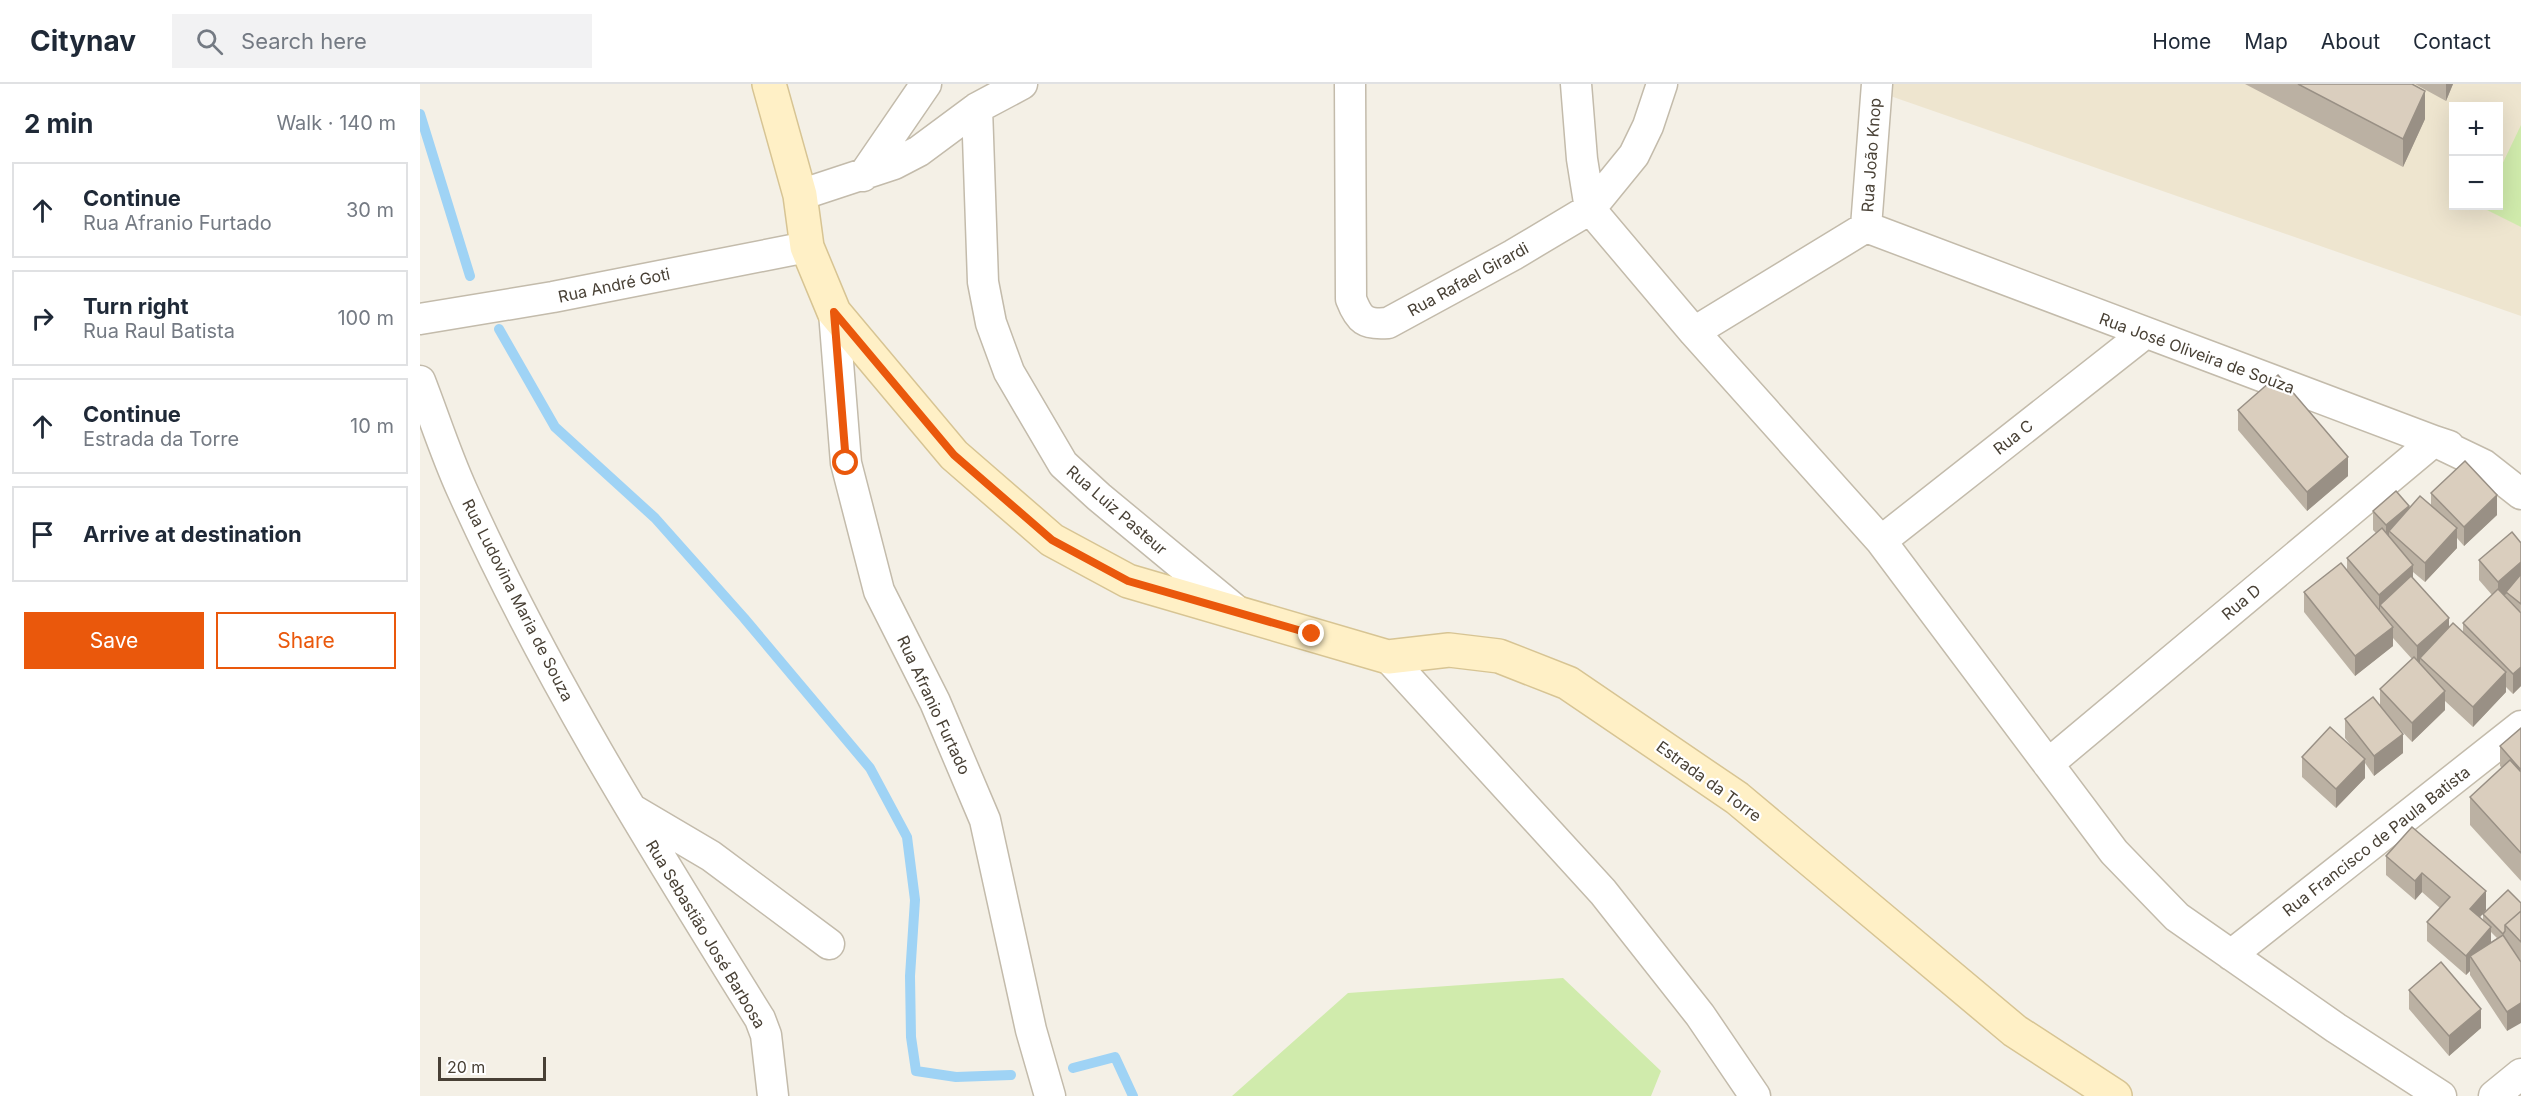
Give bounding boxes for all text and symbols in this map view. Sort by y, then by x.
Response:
search box [172,14,592,68]
text: Citynav [30,24,136,58]
icon: search [193,25,226,58]
text: Search here [241,28,367,54]
text: Home [2152,29,2211,54]
text: Map [2244,29,2288,54]
text: About [2321,29,2380,54]
text: Contact [2413,29,2491,54]
street label: Rua João Knop [1857,97,1885,213]
map controls [2449,102,2503,210]
button: + [2449,102,2503,156]
text: 2 min [24,108,94,139]
text: Walk · 140 m [276,111,396,135]
button: − [2449,156,2503,210]
text: Continue [83,185,181,211]
icon: ahead [26,194,59,227]
text: 30 m [346,198,394,222]
text: Rua Afranio Furtado [83,211,272,235]
street label: Rua Rafael Girardi [1404,238,1532,320]
street label: Rua André Goti [556,263,672,307]
text: Turn right [83,293,189,319]
icon: right [26,302,59,335]
text: 100 m [337,306,394,330]
street label: Rua José Oliveira de Souza [2097,308,2297,398]
text: Rua Raul Batista [83,319,235,343]
text: Continue [83,401,181,427]
icon: ahead [26,410,59,443]
text: 10 m [350,414,394,438]
street label: Rua C [1989,415,2037,459]
text: Estrada da Torre [83,427,239,451]
route start [832,449,858,475]
street label: Rua Luiz Pasteur [1063,461,1171,559]
street label: Rua Ludovina Maria de Souza [458,495,578,705]
icon: arrive [26,518,59,551]
text: Arrive at destination [83,521,302,547]
street label: Rua D [2217,580,2265,624]
button: Save [24,612,204,669]
button: Share [216,612,396,669]
route end [1298,620,1324,646]
street label: Rua Afranio Furtado [893,632,975,778]
street label: Estrada da Torre [1653,736,1765,826]
street label: Rua Francisco de Paula Batista [2278,762,2474,920]
street label: Rua Sebastião José Barbosa [642,836,770,1032]
scale bar [438,1054,546,1082]
text: 20 m [447,1057,485,1077]

